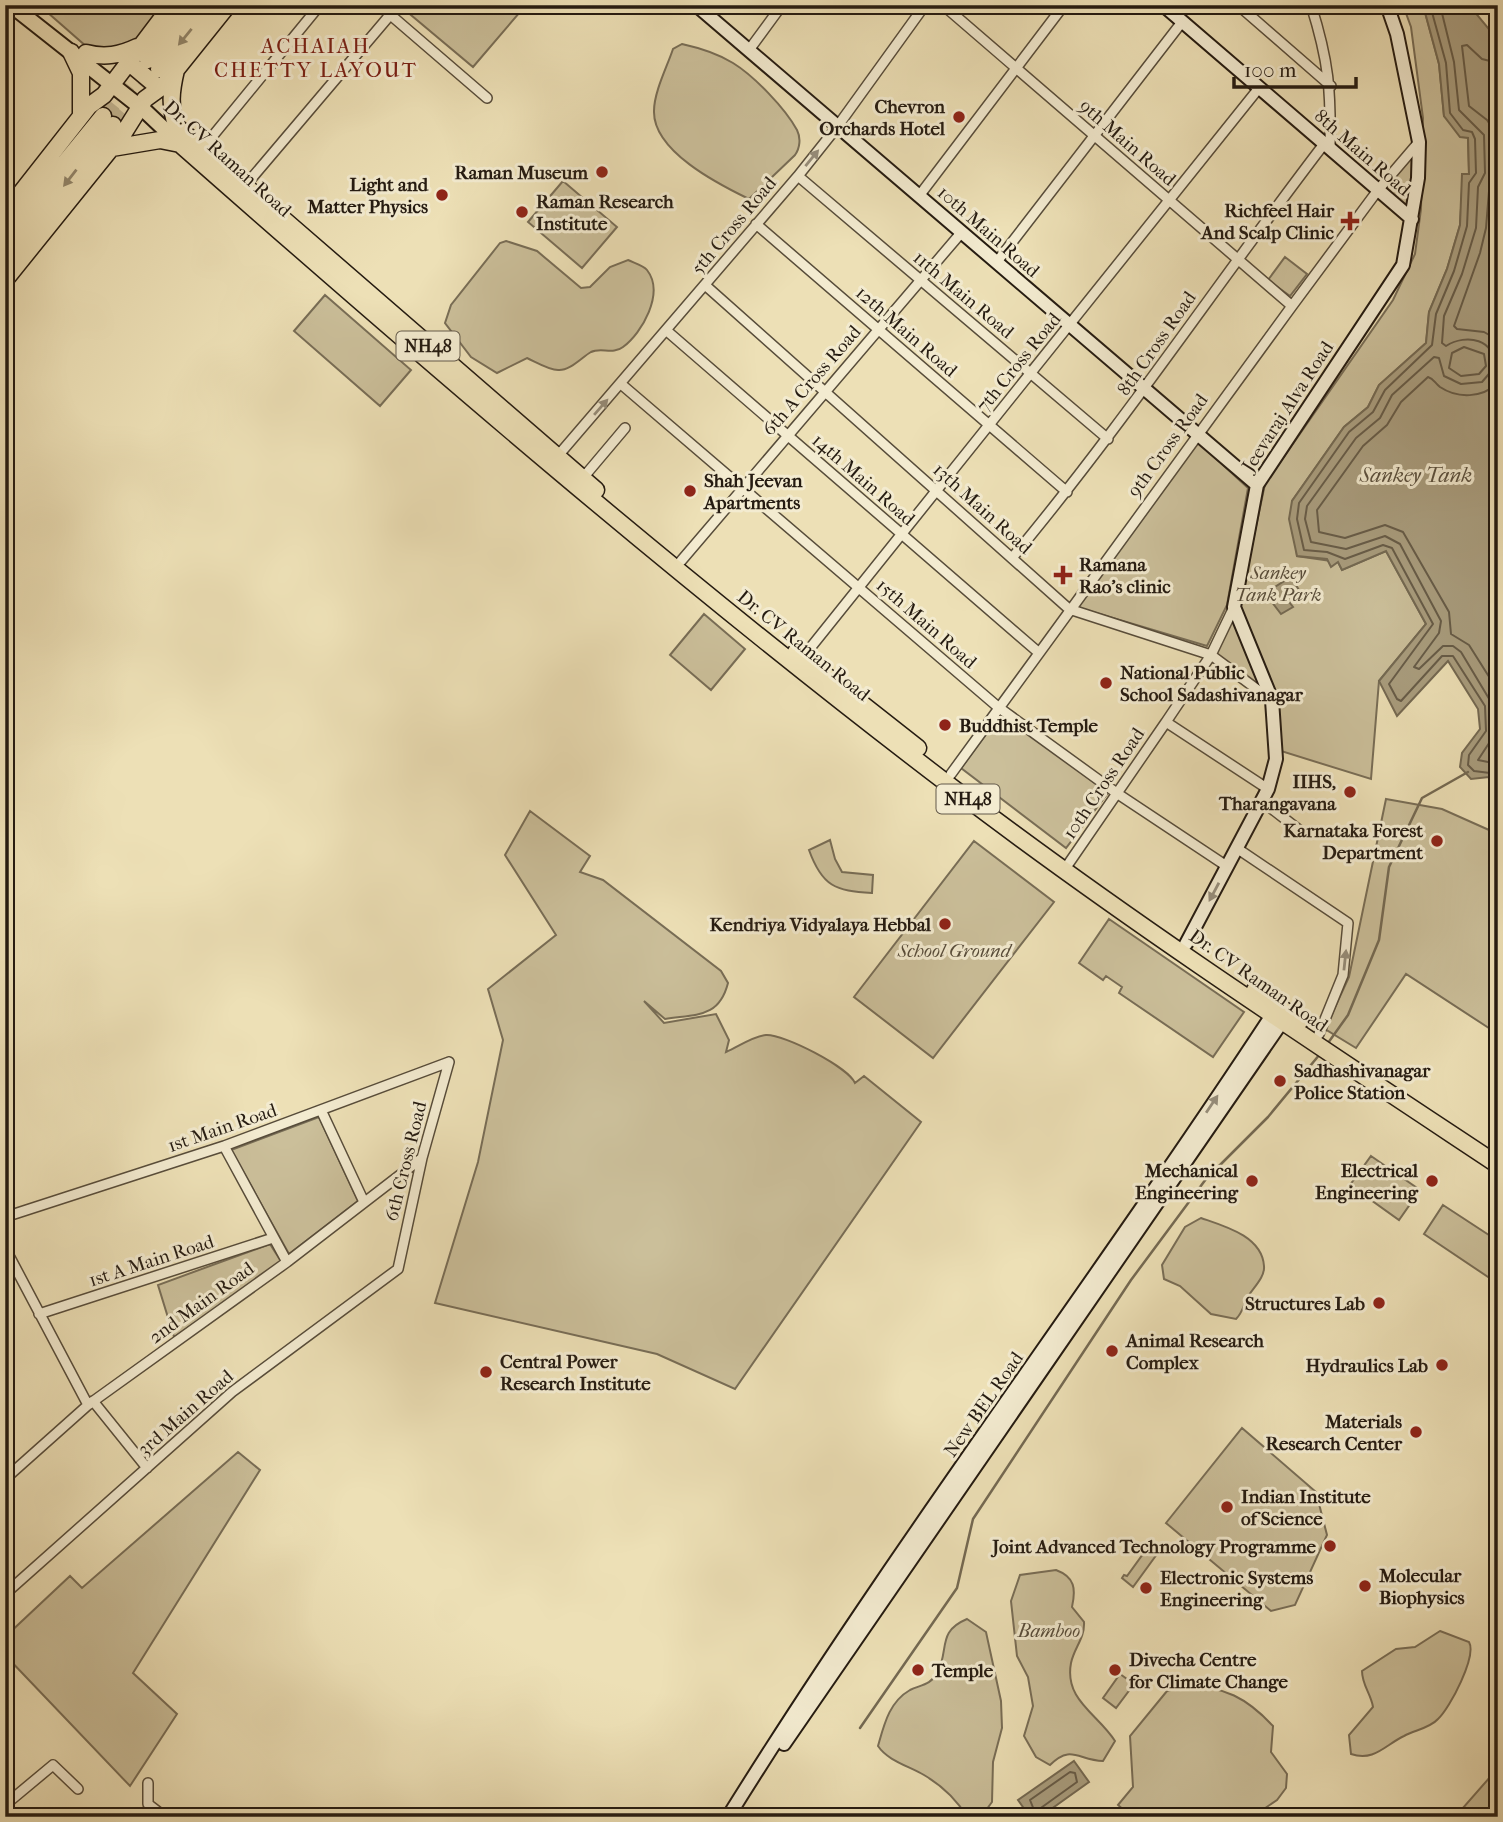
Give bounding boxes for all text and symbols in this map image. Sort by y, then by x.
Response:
one-way arrow [178,28,193,45]
district label: ACHAIAH CHETTY LAYOUT [214,34,418,82]
scale bar [1234,46,1356,90]
text: 100 m [1244,58,1297,82]
street label: 9th Main Road [1075,95,1181,191]
street label: Dr. CV Raman Road [159,96,296,222]
place label: Chevron Orchards Hotel [819,96,946,140]
street label: 8th Main Road [1310,105,1415,201]
marker: Chevron Orchards Hotel [951,109,967,125]
one-way arrow [804,150,819,167]
place label: Raman Museum [455,162,588,184]
marker: Raman Museum [594,164,610,180]
one-way arrow [63,169,77,187]
street label: 5th Cross Road [687,172,781,279]
place label: Light and Matter Physics [306,174,429,218]
street label: 10th Main Road [933,182,1044,282]
marker: Light and Matter Physics [434,187,450,203]
place label: Raman Research Institute [536,191,674,235]
place label: Richfeel Hair And Scalp Clinic [1200,200,1335,244]
marker: Raman Research Institute [514,204,530,220]
marker: Richfeel Hair And Scalp Clinic [1340,211,1360,231]
street label: 11th Main Road [909,246,1019,344]
street label: 12th Main Road [851,282,962,382]
street label: 8th Cross Road [1113,287,1201,400]
street label: 7th Cross Road [972,308,1066,417]
street label: 6th A Cross Road [758,321,866,440]
road number: NH48 [396,332,460,360]
street label: Jeevaraj Alva Road [1236,337,1339,478]
street label: 9th Cross Road [1123,389,1213,501]
one-way arrow [593,398,608,415]
street label: 14th Main Road [808,429,920,531]
street label: 13th Main Road [928,459,1037,559]
water label: Sankey Tank [1359,463,1472,487]
place label: Shah Jeevan Apartments [703,470,803,514]
marker: Shah Jeevan Apartments [682,483,698,499]
place label: Ramana Rao's clinic [1079,554,1171,598]
park label: Sankey Tank Park [1235,562,1321,606]
marker: Ramana Rao's clinic [1053,565,1073,585]
street label: 15th Main Road [872,574,981,674]
street label: Dr. CV Raman Road [733,586,874,706]
place label: National Public School Sadashivanagar [1120,662,1304,706]
marker: National Public School Sadashivanagar [1098,675,1114,691]
place label: Buddhist Temple [959,715,1099,737]
marker: Buddhist Temple [937,717,953,733]
street label: 10th Cross Road [1059,723,1149,843]
place label: IIHS, Tharangavana [1218,771,1337,815]
road number: NH48 [936,784,1000,814]
marker: IIHS, Tharangavana [1342,784,1358,800]
place label: Karnataka Forest Department [1283,820,1423,864]
marker: Karnataka Forest Department [1429,833,1445,849]
one-way arrow [1208,882,1220,902]
place label: Kendriya Vidyalaya Hebbal [710,914,932,936]
marker: Kendriya Vidyalaya Hebbal [937,916,953,932]
street label: Dr. CV Raman Road [1185,925,1332,1037]
park label: School Ground [897,940,1013,962]
one-way arrow [1339,949,1350,971]
place label: Sadhashivanagar Police Station [1294,1060,1431,1104]
marker: Sadhashivanagar Police Station [1272,1073,1288,1089]
one-way arrow [1205,1095,1219,1113]
street label: 1st Main Road [165,1099,280,1157]
street label: 6th Cross Road [380,1099,432,1223]
place label: Mechanical Engineering [1135,1160,1239,1204]
place label: Electrical Engineering [1315,1160,1419,1204]
marker: Mechanical Engineering [1244,1173,1260,1189]
marker: Electrical Engineering [1424,1173,1440,1189]
street label: 1st A Main Road [86,1230,217,1292]
street label: 2nd Main Road [145,1257,259,1348]
place label: Structures Lab [1245,1293,1365,1315]
marker: Structures Lab [1371,1295,1387,1311]
place label: Animal Research Complex [1125,1330,1264,1374]
marker: Animal Research Complex [1104,1343,1120,1359]
street label: New BEL Road [939,1347,1029,1461]
place label: Central Power Research Institute [500,1351,651,1395]
place label: Hydraulics Lab [1306,1355,1428,1377]
marker: Hydraulics Lab [1434,1357,1450,1373]
marker: Central Power Research Institute [478,1364,494,1380]
street label: 3rd Main Road [133,1365,238,1460]
place label: Materials Research Center [1265,1411,1403,1455]
marker: Materials Research Center [1408,1424,1424,1440]
place label: Indian Institute of Science [1241,1486,1371,1530]
marker: Indian Institute of Science [1219,1499,1235,1515]
place label: Joint Advanced Technology Programme [990,1536,1317,1558]
marker: Joint Advanced Technology Programme [1322,1538,1338,1554]
place label: Molecular Biophysics [1378,1565,1465,1609]
place label: Electronic Systems Engineering [1160,1567,1313,1611]
marker: Molecular Biophysics [1357,1578,1373,1594]
marker: Electronic Systems Engineering [1138,1580,1154,1596]
park label: Bamboo [1017,1620,1080,1642]
place label: Divecha Centre for Climate Change [1128,1649,1289,1693]
place label: Temple [931,1660,994,1682]
marker: Temple [910,1662,926,1678]
marker: Divecha Centre for Climate Change [1107,1662,1123,1678]

